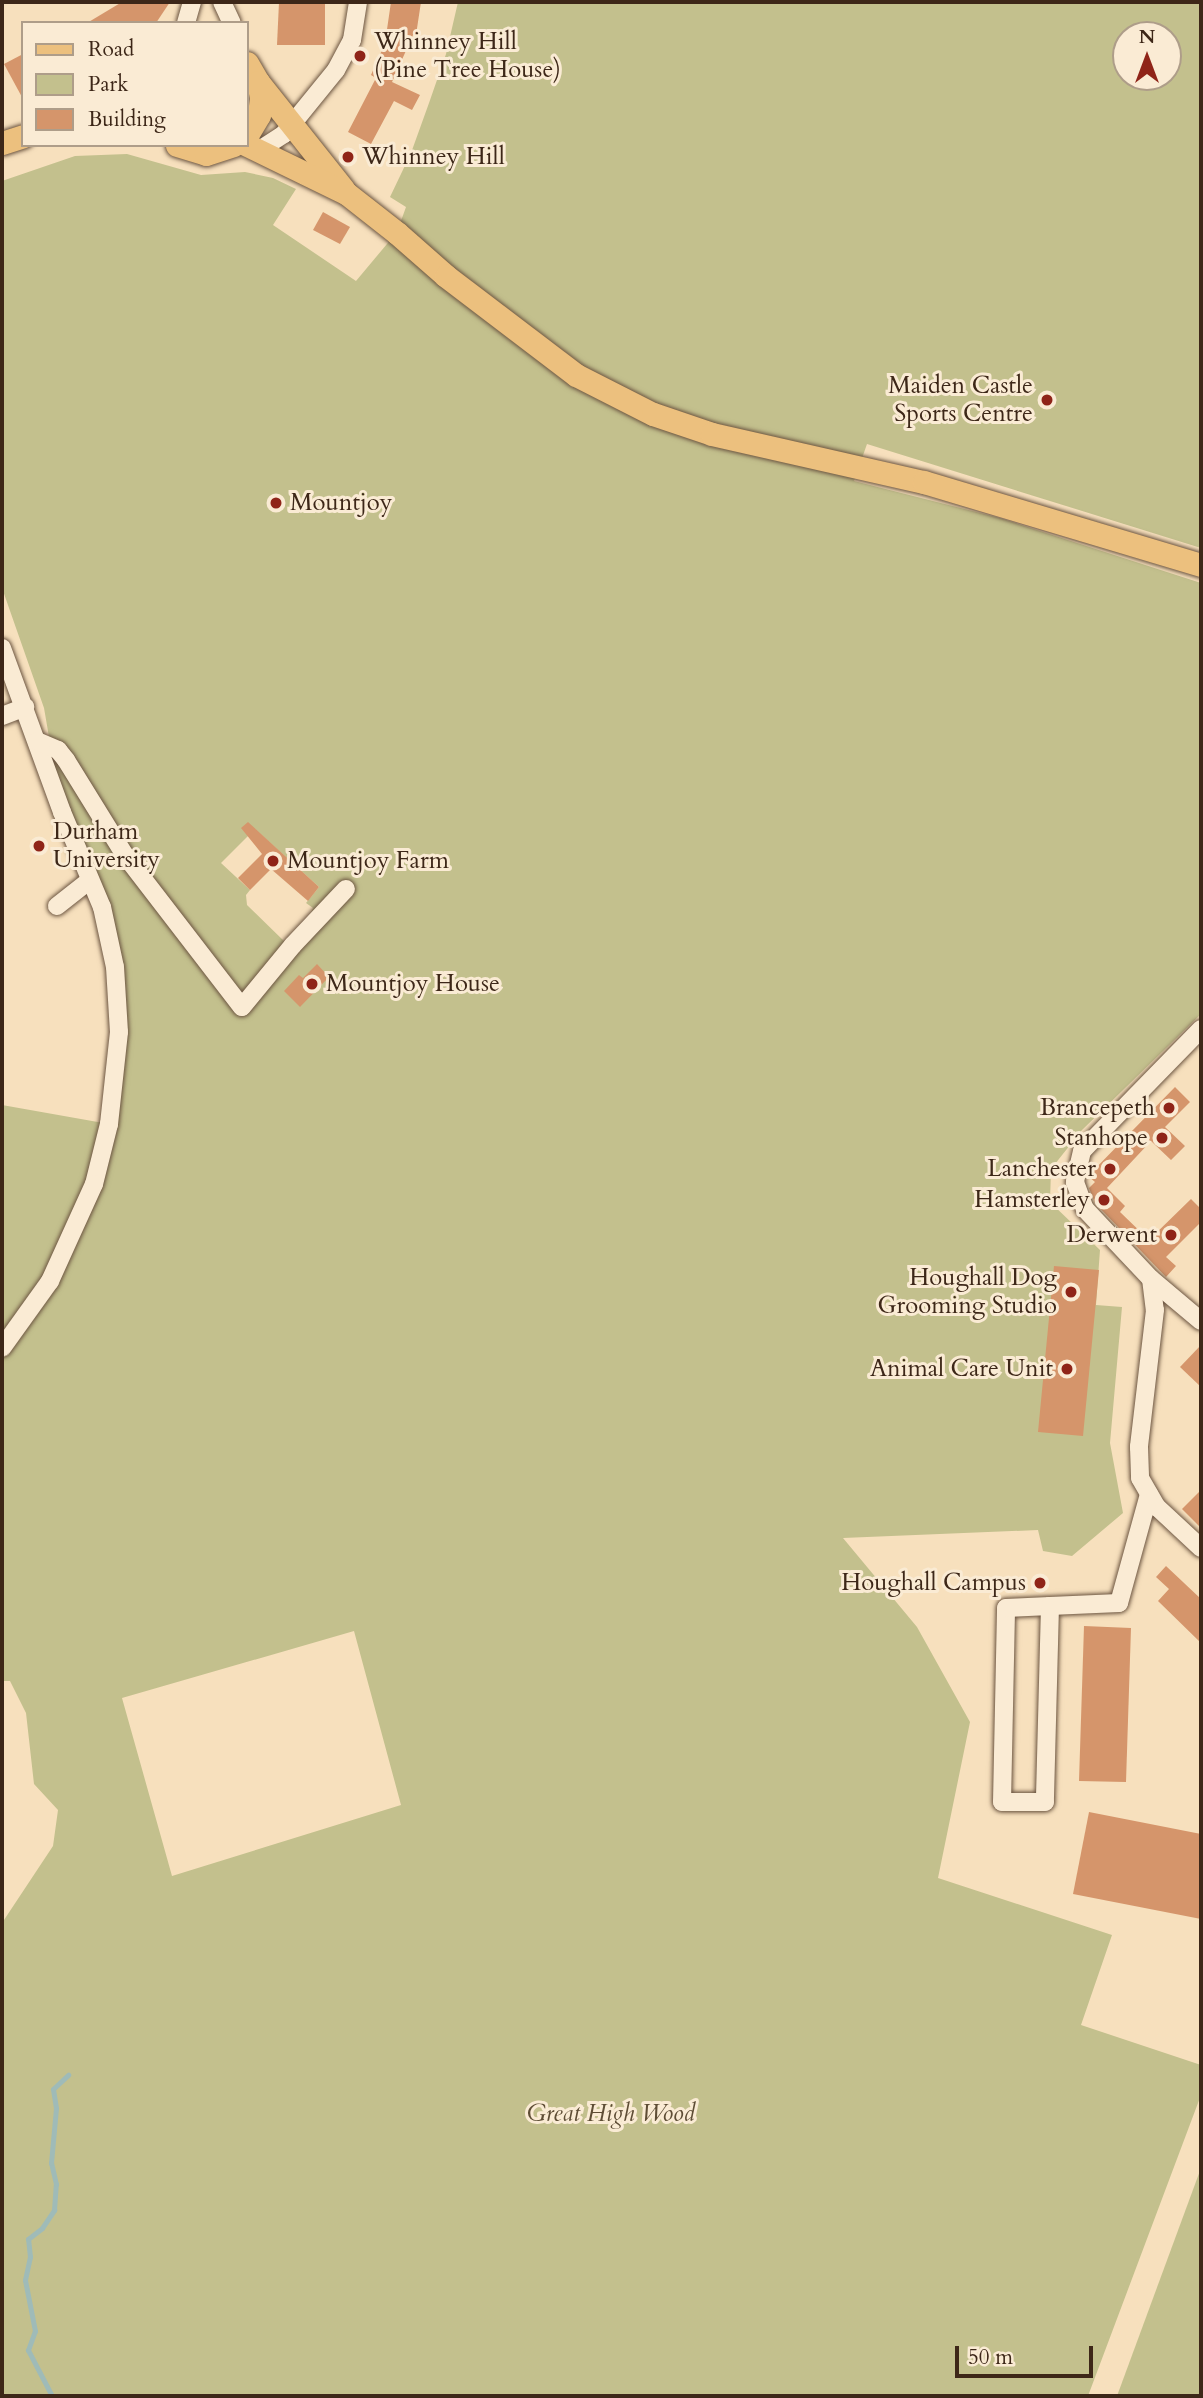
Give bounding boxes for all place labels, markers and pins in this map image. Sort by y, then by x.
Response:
place label: Whinney Hill (Pine Tree House) [374,28,561,84]
marker: Whinney Hill (Pine Tree House) [352,48,368,64]
place label: Whinney Hill [362,143,505,171]
marker: Whinney Hill [340,149,356,165]
place label: Maiden Castle Sports Centre [888,372,1033,428]
marker: Maiden Castle Sports Centre [1039,392,1055,408]
place label: Mountjoy [290,489,392,517]
marker: Mountjoy [268,495,284,511]
place label: Durham University [53,818,160,874]
marker: Durham University [31,838,47,854]
place label: Mountjoy Farm [287,847,449,875]
marker: Mountjoy Farm [265,853,281,869]
place label: Mountjoy House [326,970,500,998]
marker: Mountjoy House [304,976,320,992]
place label: Brancepeth [1040,1094,1155,1122]
marker: Brancepeth [1161,1100,1177,1116]
place label: Stanhope [1055,1124,1148,1152]
marker: Stanhope [1154,1130,1170,1146]
place label: Lanchester [987,1155,1096,1183]
marker: Lanchester [1102,1161,1118,1177]
place label: Hamsterley [974,1186,1090,1214]
marker: Hamsterley [1096,1192,1112,1208]
place label: Derwent [1066,1221,1157,1249]
marker: Derwent [1163,1227,1179,1243]
place label: Houghall Dog Grooming Studio [877,1264,1057,1320]
marker: Houghall Dog Grooming Studio [1063,1284,1079,1300]
place label: Animal Care Unit [870,1355,1053,1383]
marker: Animal Care Unit [1059,1361,1075,1377]
place label: Houghall Campus [841,1569,1026,1597]
marker: Houghall Campus [1032,1575,1048,1591]

